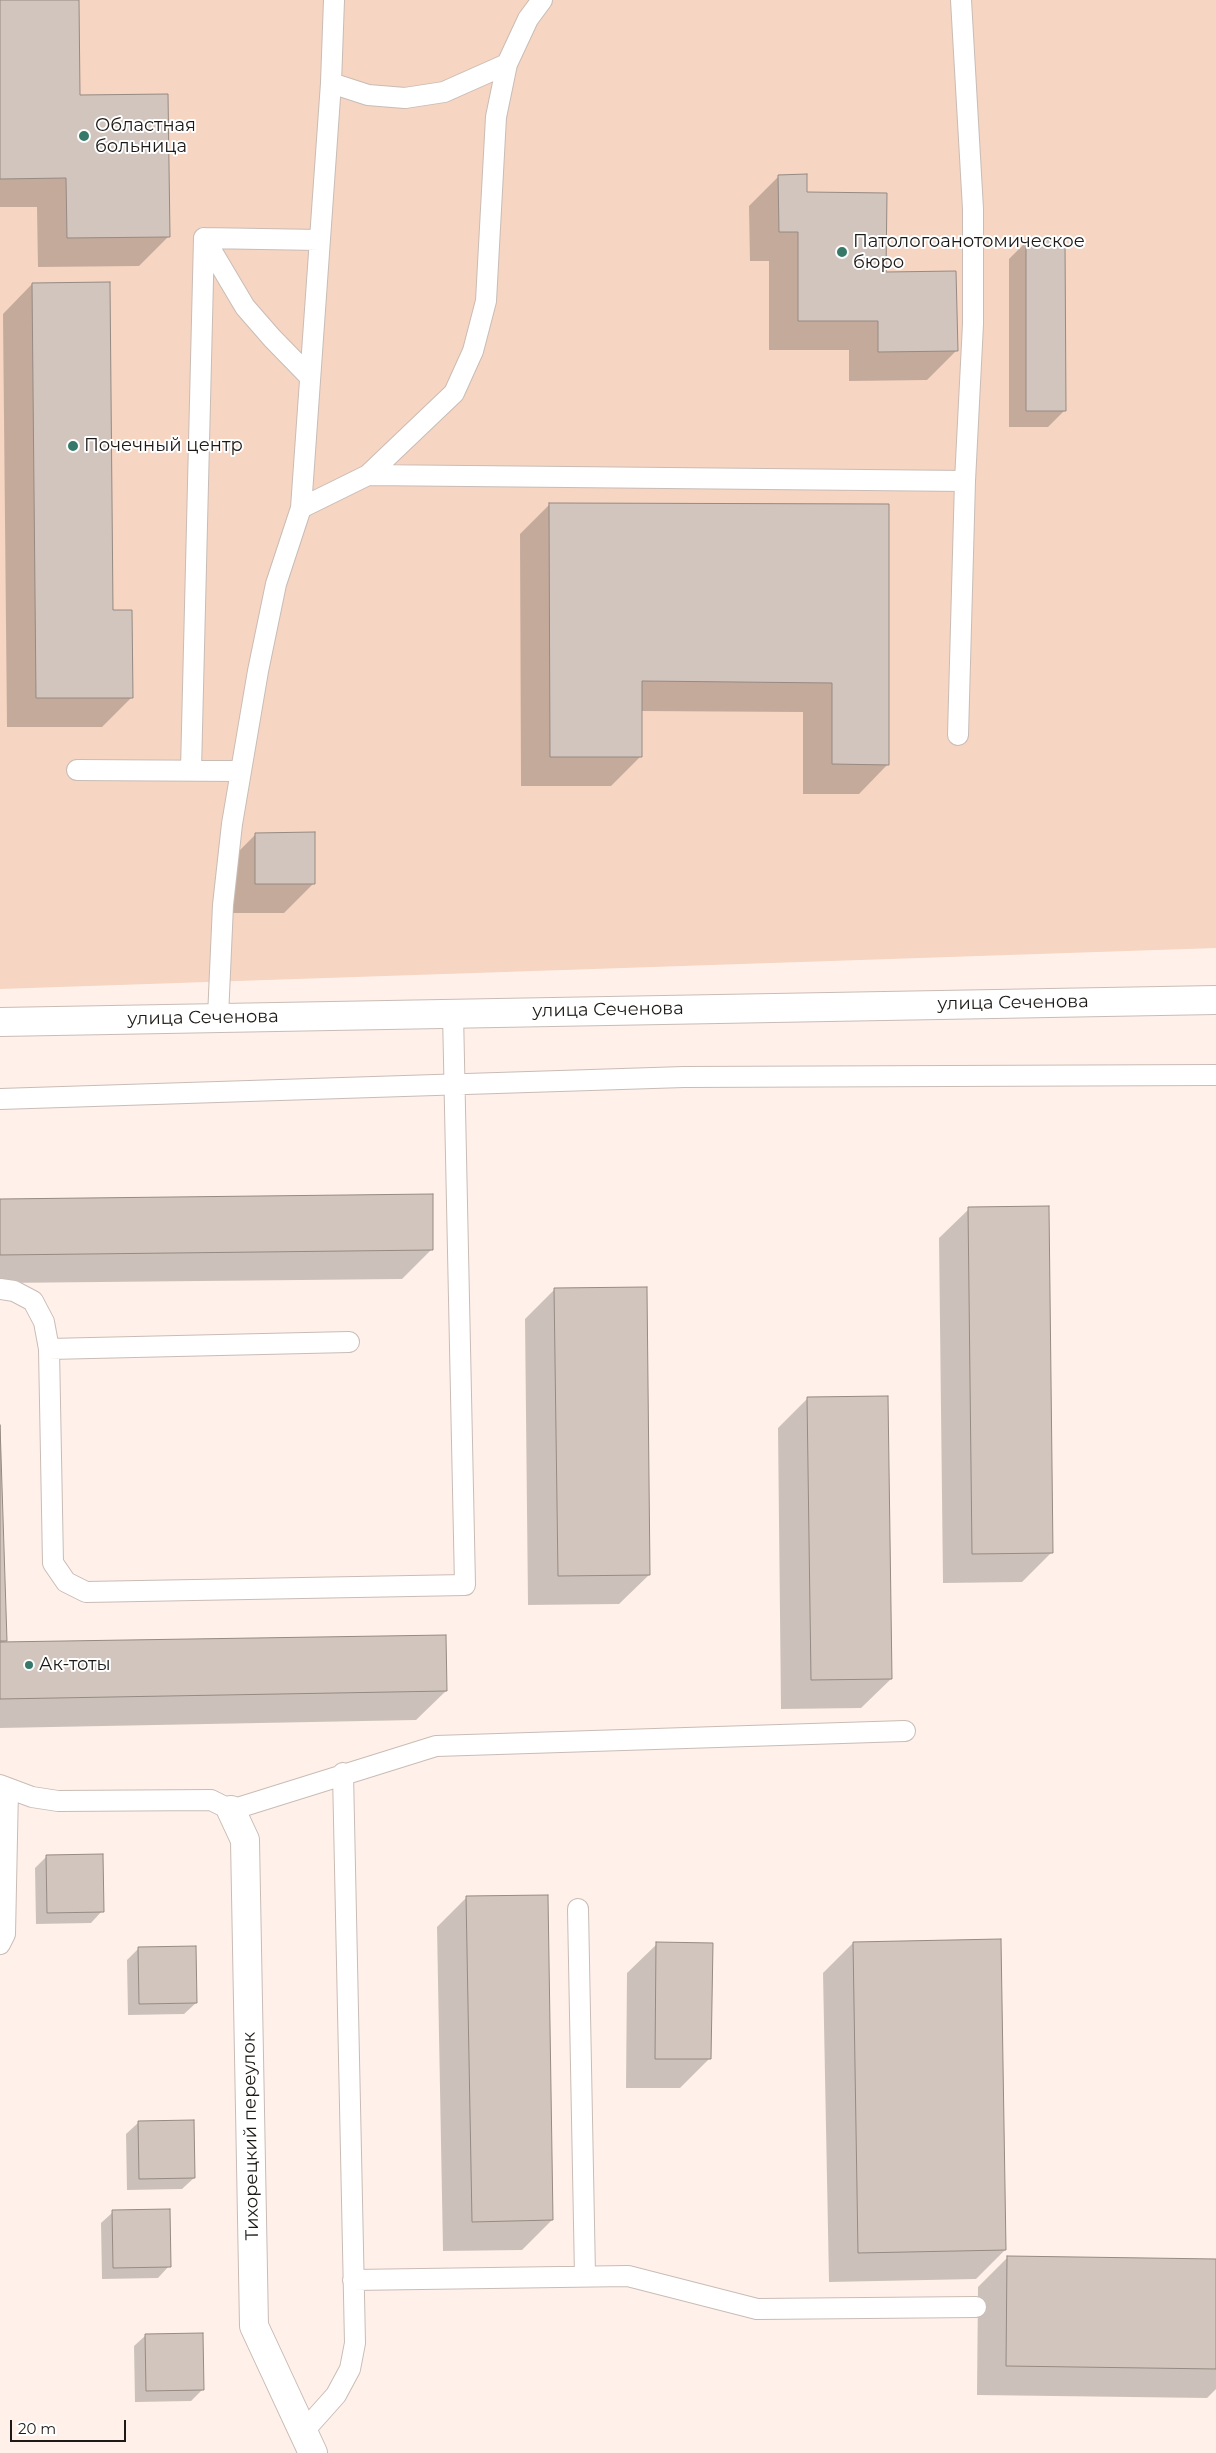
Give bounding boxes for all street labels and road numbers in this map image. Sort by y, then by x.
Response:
street label: улица Сеченова [937,991,1089,1015]
street label: улица Сеченова [532,998,684,1022]
street label: улица Сеченова [127,1006,279,1030]
street label: Тихорецкий переулок [238,2032,264,2240]

